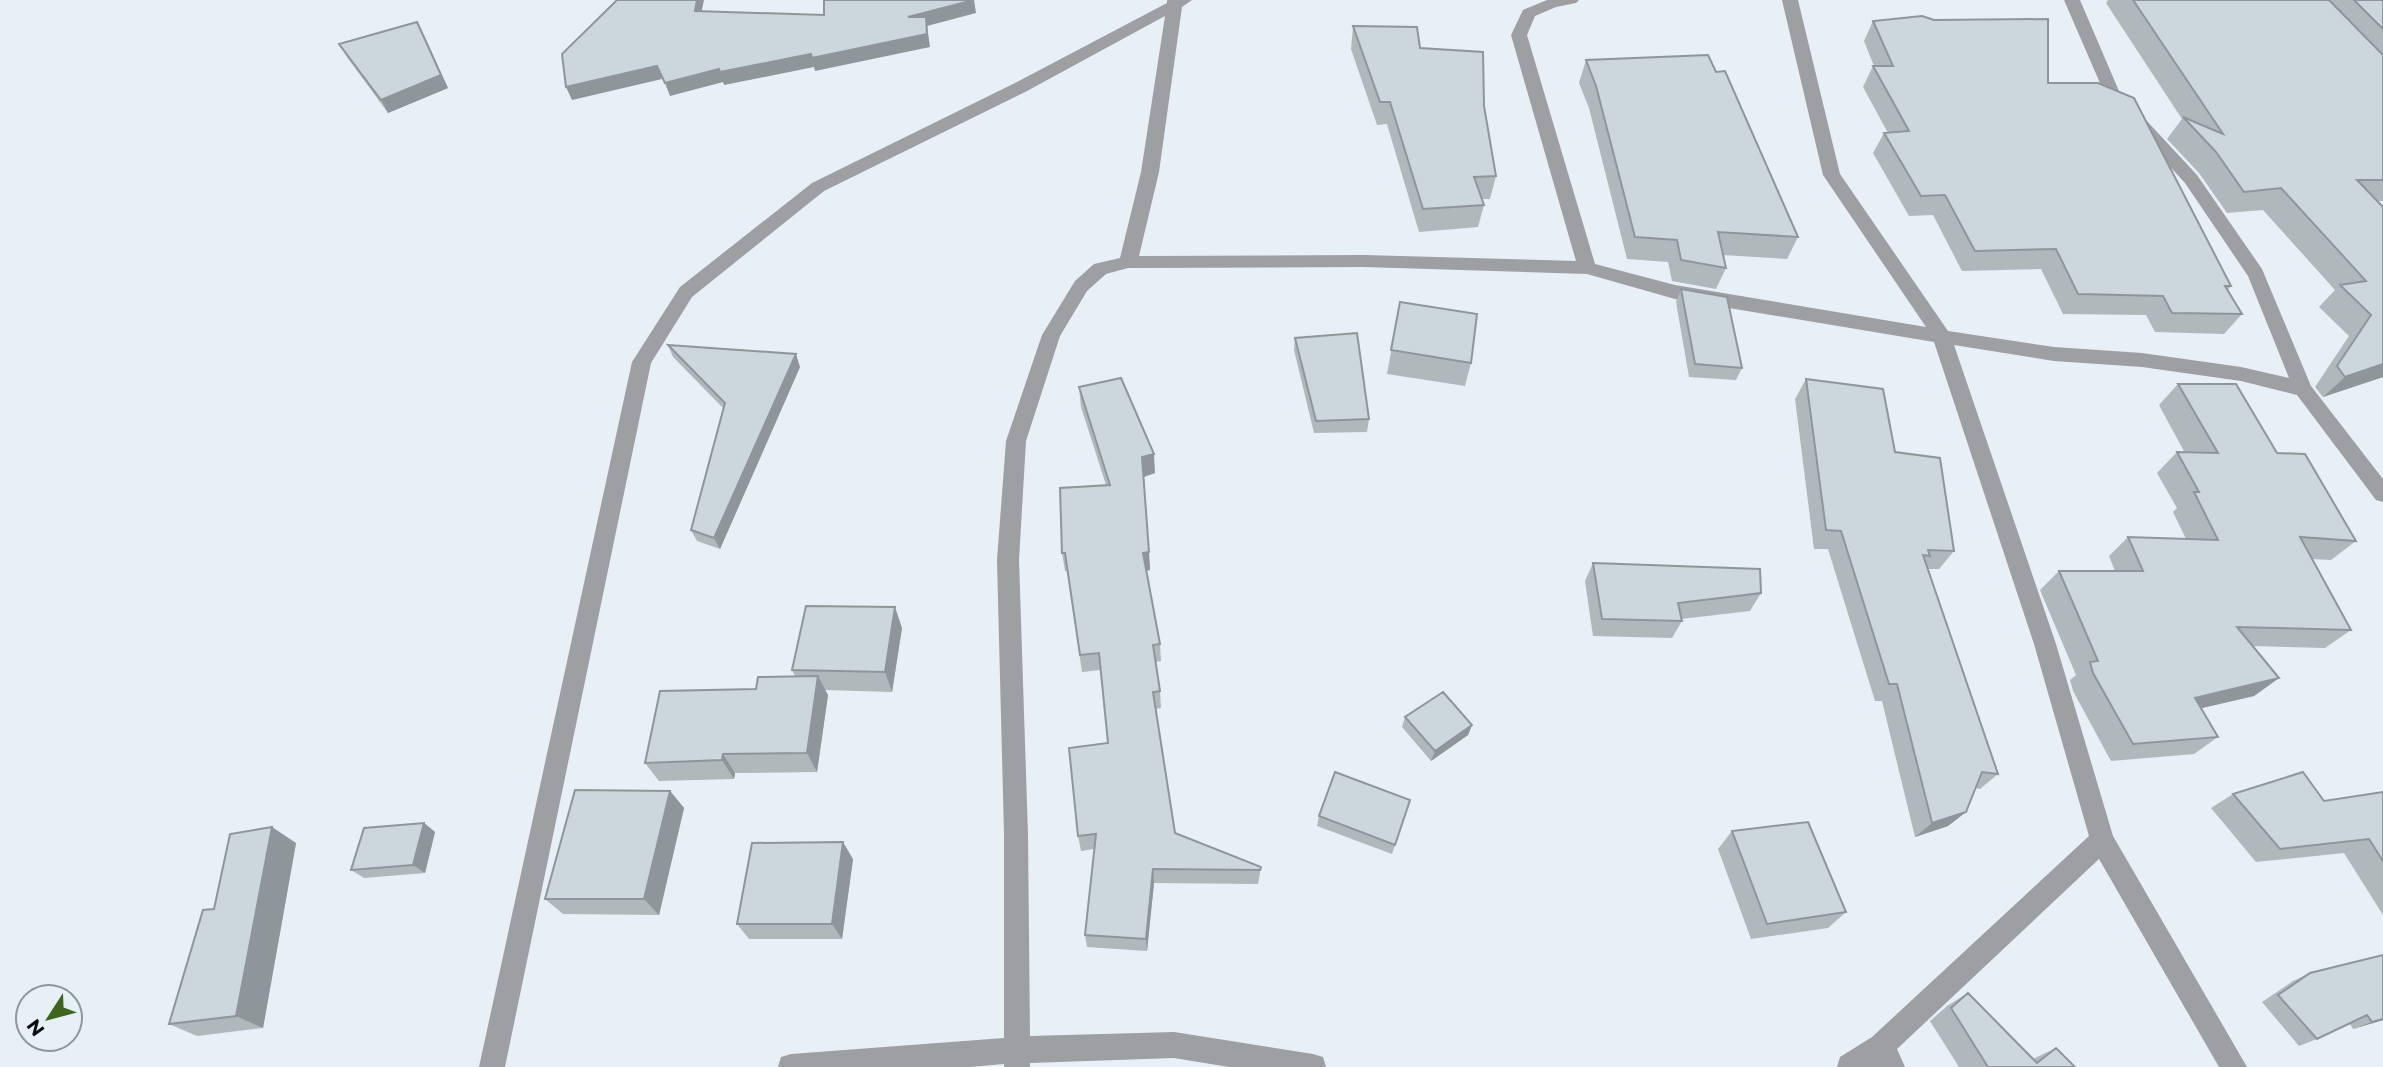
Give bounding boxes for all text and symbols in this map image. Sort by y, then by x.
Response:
north arrow [14,983,84,1053]
text: N [22,1015,49,1041]

